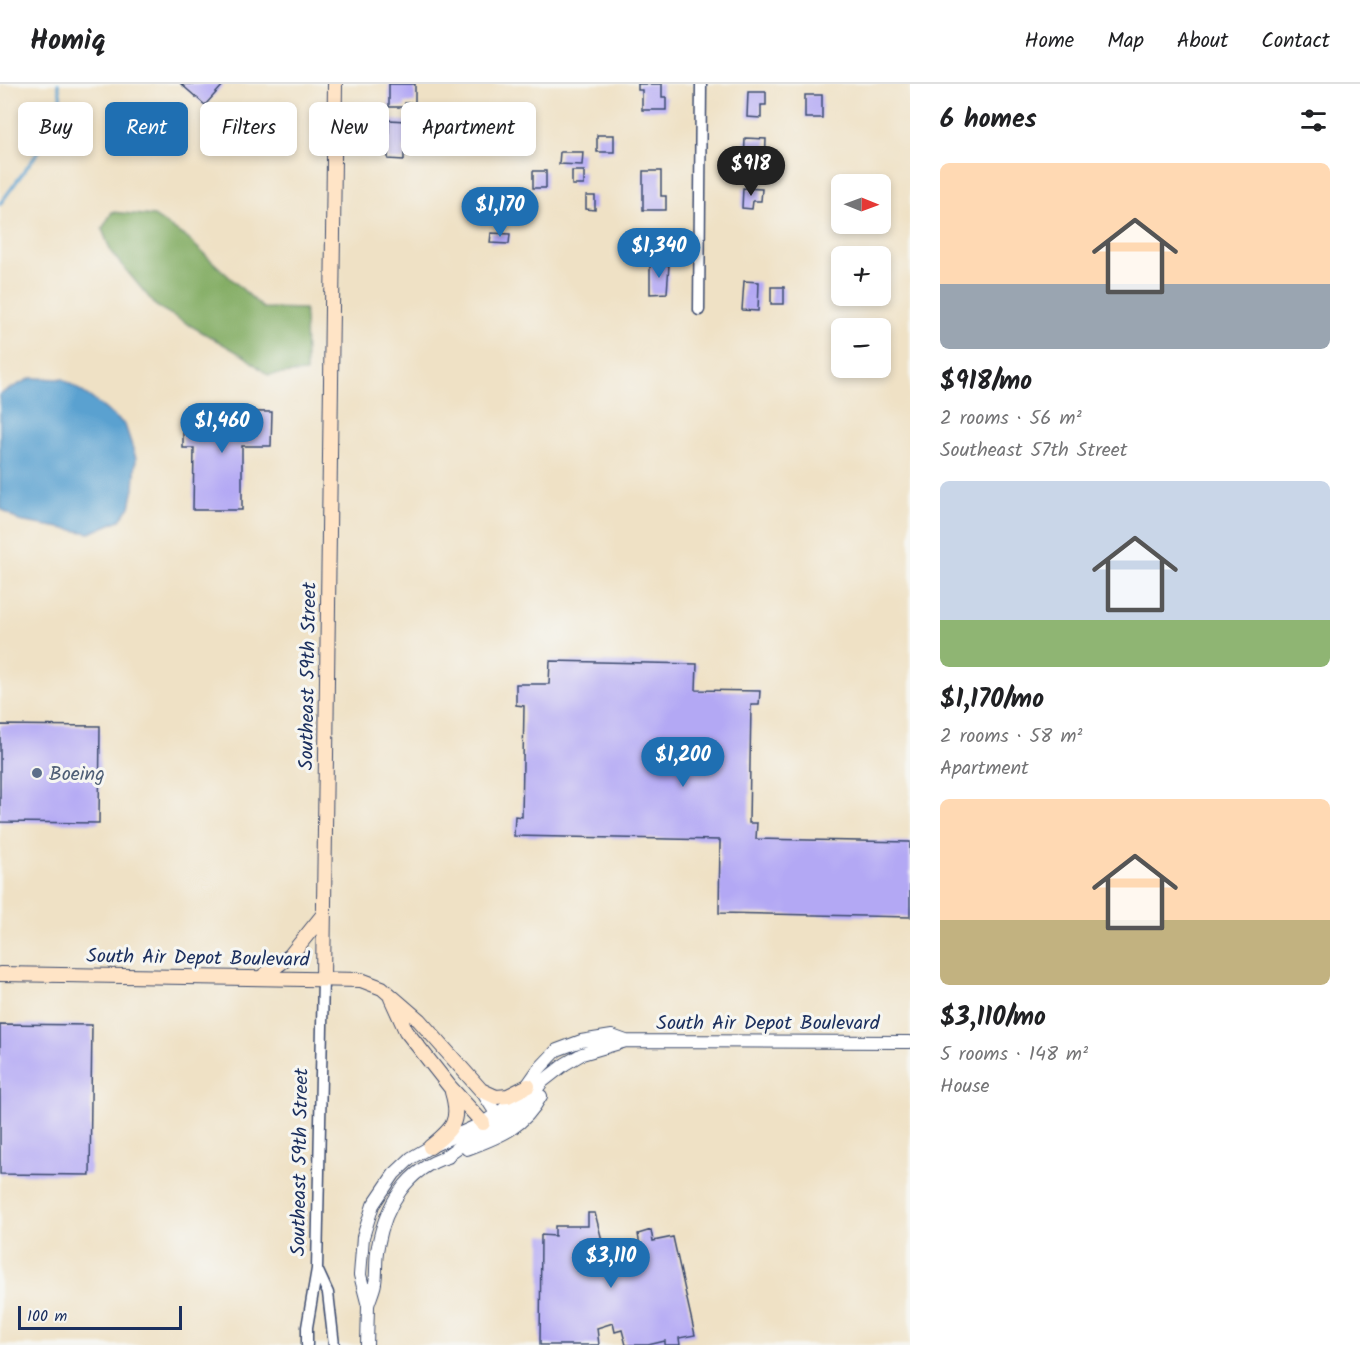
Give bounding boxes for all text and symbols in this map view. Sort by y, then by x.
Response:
text: Homiq [30,19,106,64]
text: Home [1025,25,1074,58]
text: Map [1107,25,1144,58]
text: About [1177,25,1228,58]
text: Contact [1261,25,1330,58]
text: 6 homes [940,99,1037,141]
chip: Buy [18,102,93,156]
chip: Rent [105,102,188,156]
chip: Filters [200,102,297,156]
chip: New [309,102,389,156]
chip: Apartment [401,102,536,156]
icon: filters [1297,104,1330,137]
pin: $918 [715,146,787,197]
text: $918 [731,149,771,181]
north arrow [831,174,891,234]
map controls [831,174,891,378]
pin: $1,170 [451,187,549,238]
text: $1,170 [476,190,524,222]
icon: home [1081,202,1189,310]
pin: $1,340 [610,228,708,279]
text: $1,340 [631,231,687,263]
button: + [831,246,891,306]
button: − [831,318,891,378]
text: $918/mo [940,361,1032,403]
pin: $1,460 [173,403,271,454]
text: 2 rooms · 56 m² [940,403,1082,435]
text: $1,460 [194,406,250,438]
text: Southeast 57th Street [940,435,1128,467]
icon: home [1081,520,1189,628]
street label: Southeast 59th Street [291,581,327,770]
text: $1,170/mo [940,679,1044,721]
text: 2 rooms · 58 m² [940,721,1082,753]
pin: $1,200 [634,737,732,788]
text: $1,200 [655,740,711,772]
text: Apartment [940,753,1029,785]
place label: Boeing [49,759,105,791]
marker: Boeing [30,766,44,780]
icon: home [1081,838,1189,946]
street label: South Air Depot Boulevard [86,941,311,977]
text: $3,110/mo [940,997,1046,1039]
street label: South Air Depot Boulevard [656,1008,881,1040]
text: 5 rooms · 148 m² [940,1039,1088,1071]
street label: Southeast 59th Street [283,1067,319,1256]
text: House [940,1071,990,1103]
pin: $3,110 [562,1238,660,1289]
text: $3,110 [586,1241,636,1273]
scale bar [18,1303,182,1330]
text: 100 m [27,1304,67,1329]

